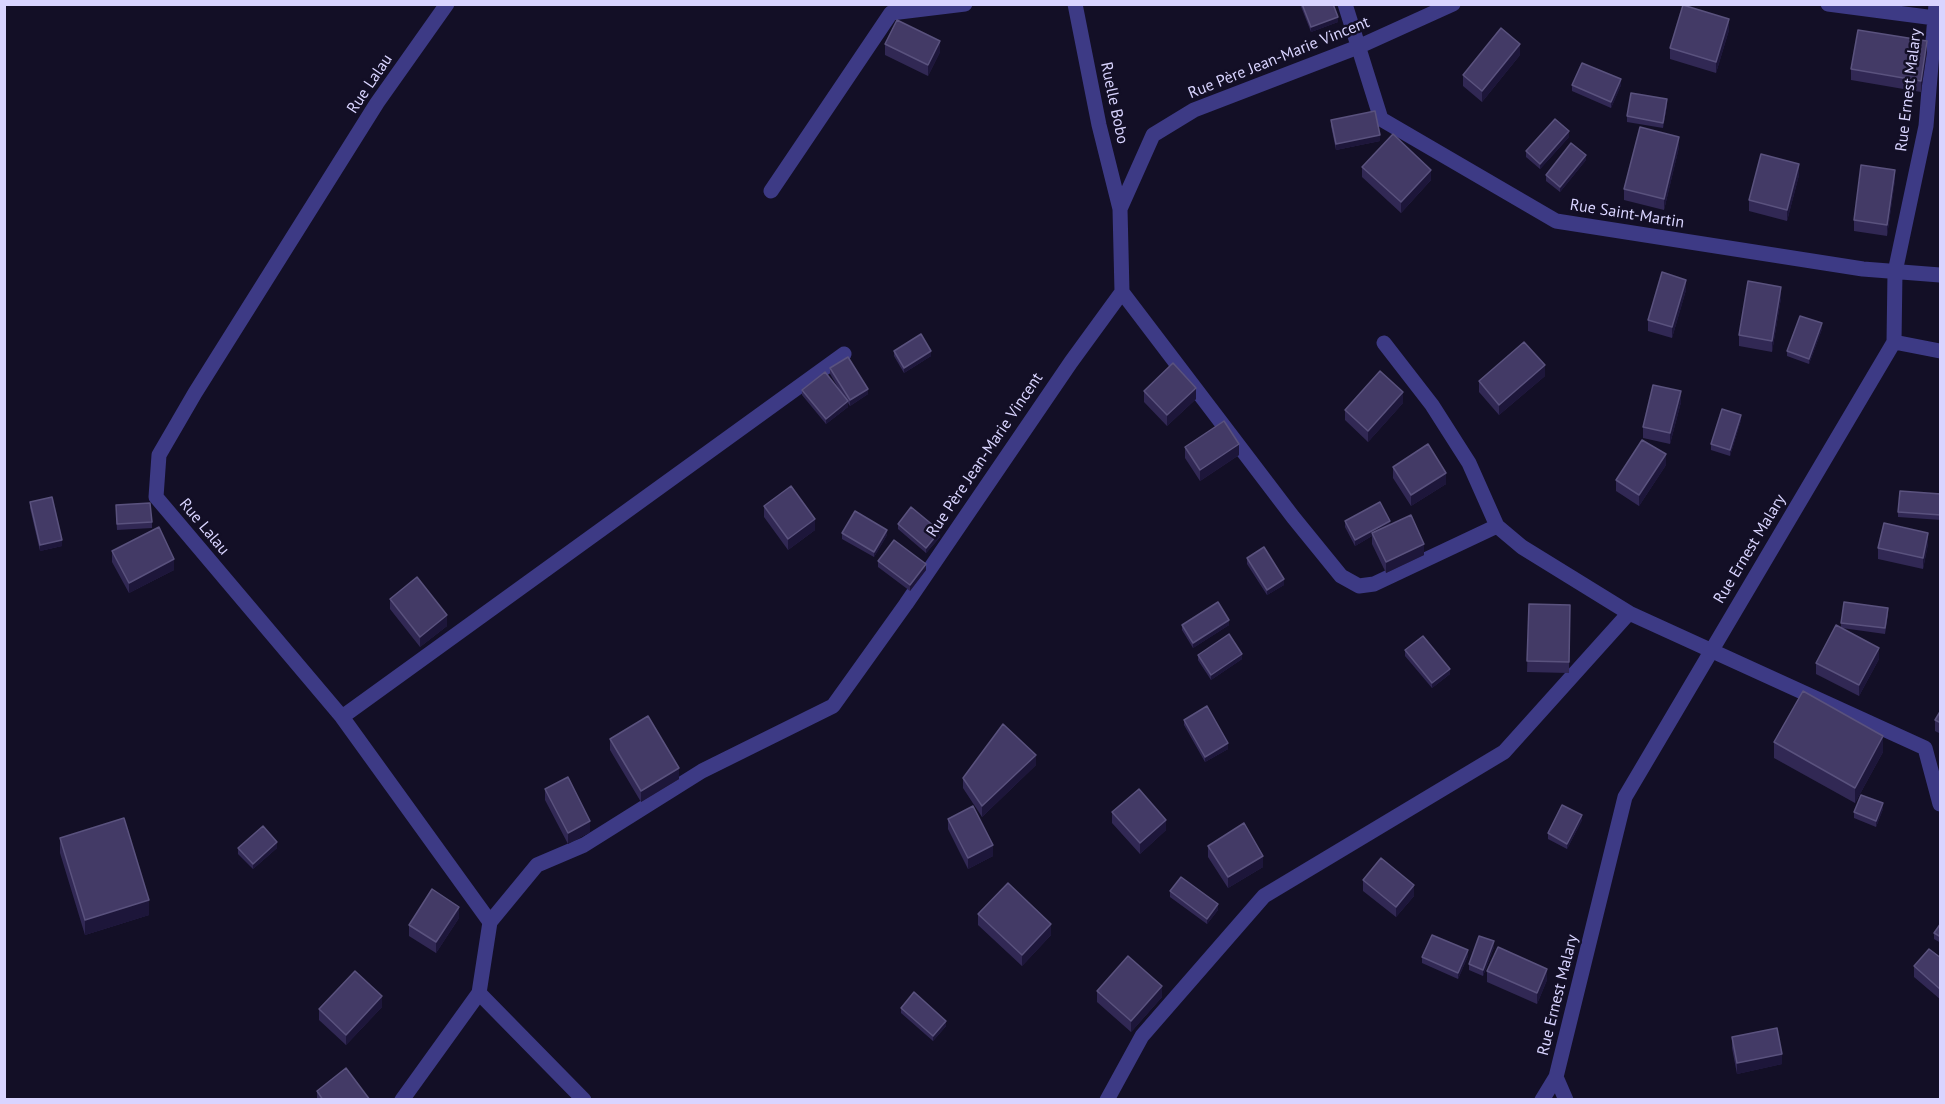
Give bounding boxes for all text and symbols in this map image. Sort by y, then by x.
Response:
street label: Rue Père Jean-Marie Vincent [1185,13,1373,103]
street label: Rue Ernest Malary [1892,27,1926,153]
street label: Rue Lalau [343,51,397,117]
street label: Ruelle Bobo [1096,60,1132,146]
street label: Rue Saint-Martin [1568,195,1686,233]
street label: Rue Père Jean-Marie Vincent [923,369,1047,541]
street label: Rue Ernest Malary [1710,491,1790,607]
street label: Rue Lalau [175,495,233,559]
street label: Rue Ernest Malary [1534,933,1582,1057]

